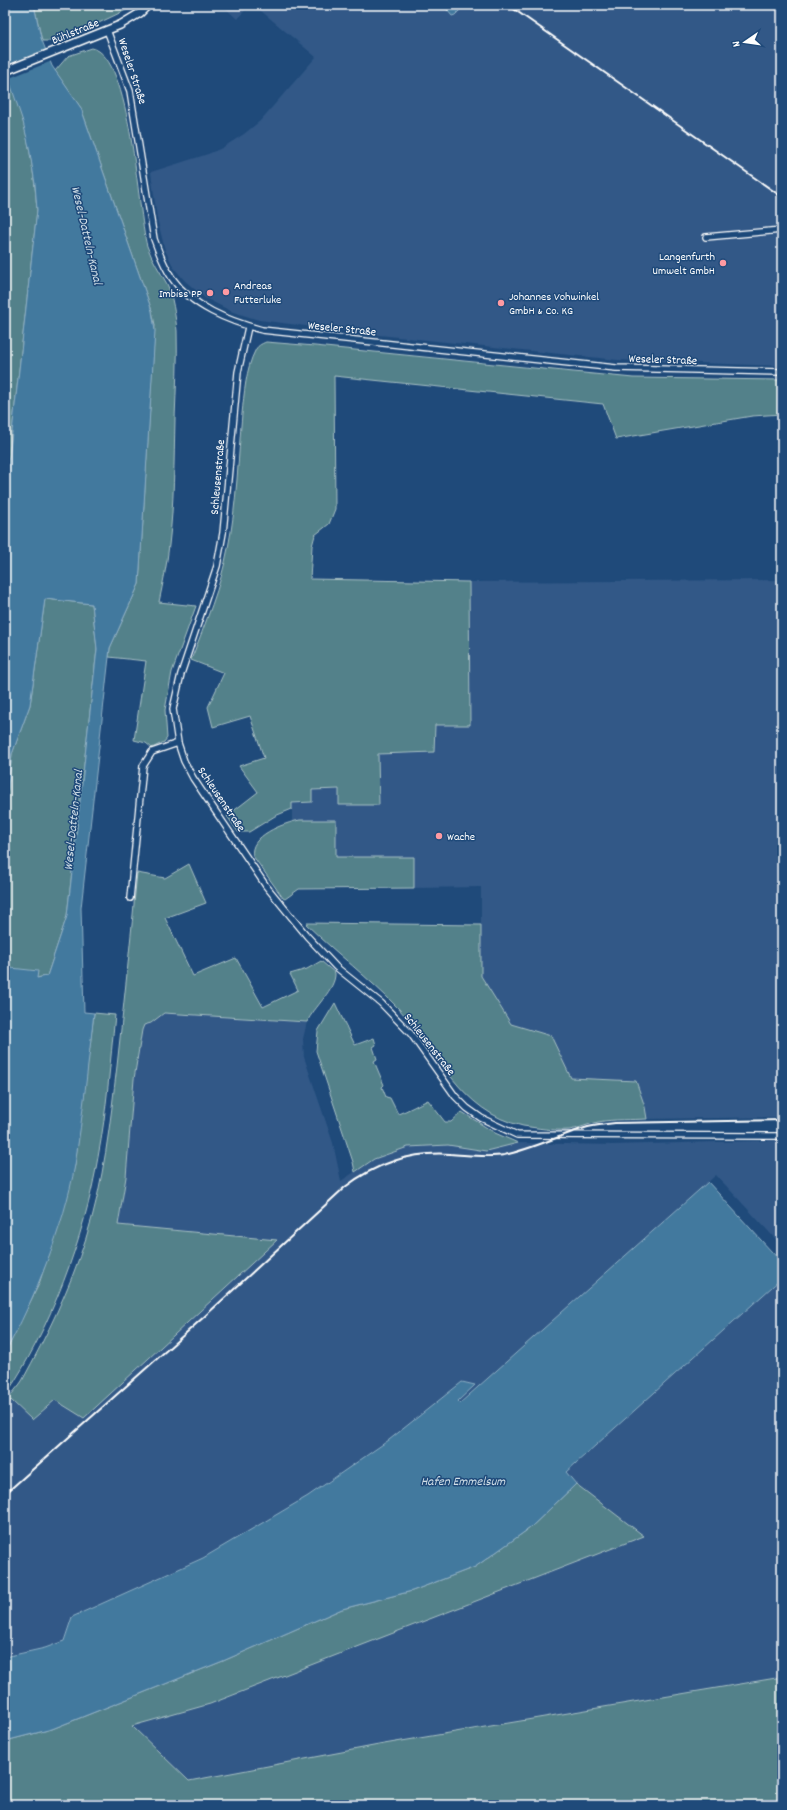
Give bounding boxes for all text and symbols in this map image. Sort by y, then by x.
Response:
street label: Bühlstraße [49,15,102,50]
north arrow [725,22,765,62]
street label: Weseler Straße [113,36,150,107]
text: N [729,39,746,48]
water label: Wesel-Datteln-Kanal [65,184,106,288]
place label: Langenfurth Umwelt GmbH [652,249,715,280]
marker: Langenfurth Umwelt GmbH [718,258,728,268]
place label: Andreas Futterluke [234,278,281,309]
place label: Imbiss PP [159,286,203,303]
marker: Andreas Futterluke [221,287,231,297]
marker: Imbiss PP [205,288,215,298]
place label: Johannes Vohwinkel GmbH & Co. KG [509,289,599,320]
marker: Johannes Vohwinkel GmbH & Co. KG [496,298,506,308]
street label: Weseler Straße [307,317,377,342]
street label: Weseler Straße [628,351,698,370]
street label: Schleusenstraße [207,439,230,515]
street label: Schleusenstraße [193,764,249,836]
water label: Wesel-Datteln-Kanal [60,768,89,871]
place label: Wache [447,829,475,846]
marker: Wache [434,831,444,841]
street label: Schleusenstraße [399,1010,459,1080]
water label: Hafen Emmelsum [421,1473,506,1492]

